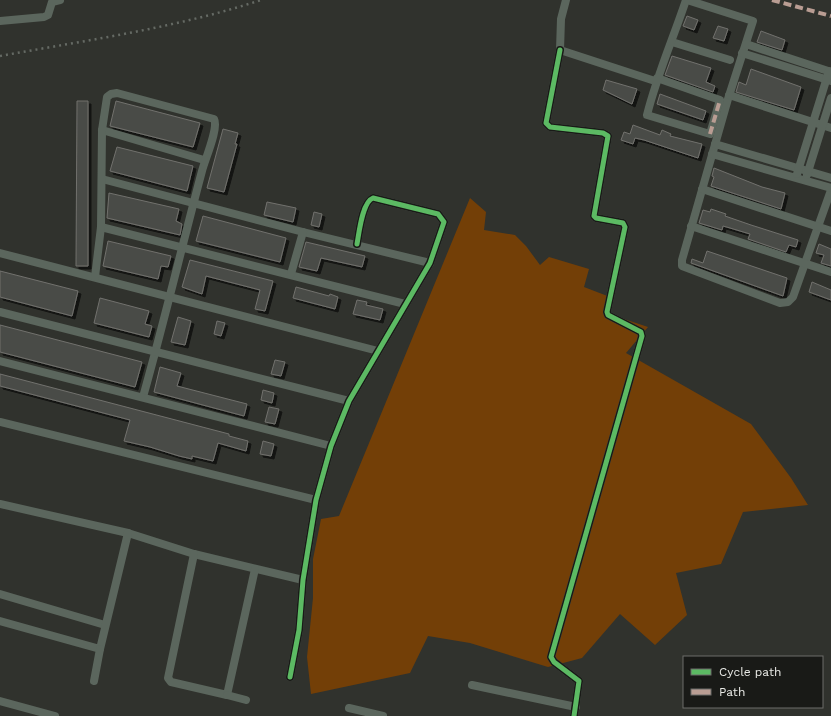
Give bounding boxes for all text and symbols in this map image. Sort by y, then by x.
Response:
legend [683,656,823,708]
text: Cycle path [719,665,781,679]
text: Path [719,685,745,699]

